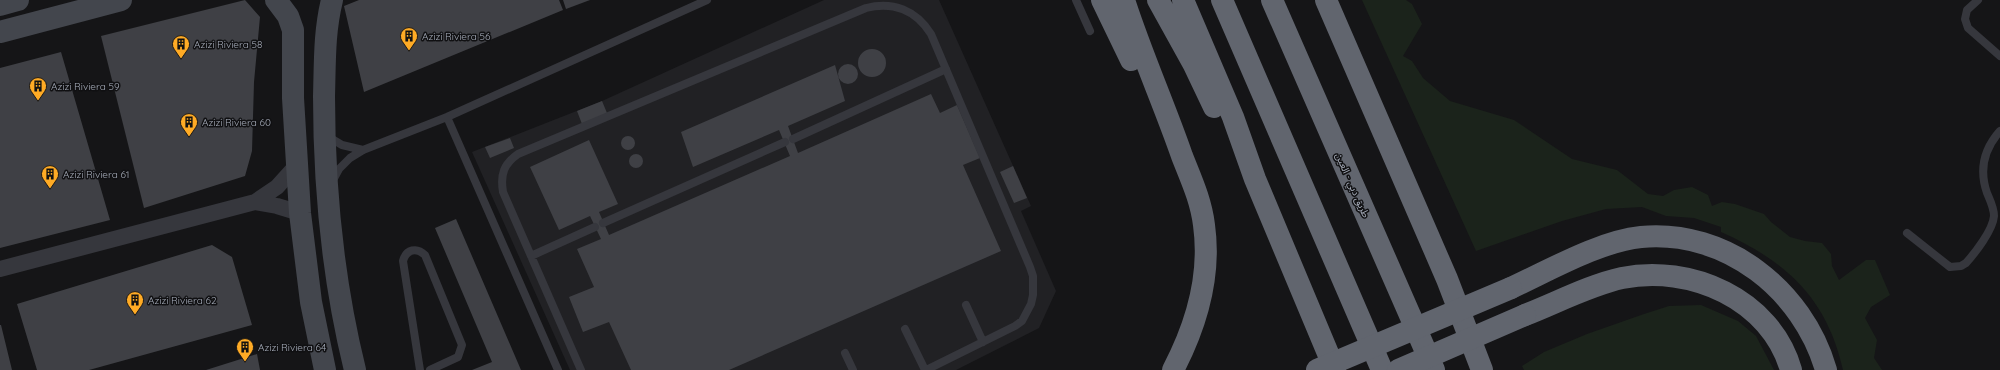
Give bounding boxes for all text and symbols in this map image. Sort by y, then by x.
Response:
building icon: Azizi Riviera 56 [399,26,419,51]
place label: Azizi Riviera 56 [422,30,491,43]
building icon: Azizi Riviera 58 [171,34,191,59]
place label: Azizi Riviera 58 [194,38,262,51]
building icon: Azizi Riviera 59 [28,76,48,101]
place label: Azizi Riviera 59 [51,80,120,93]
building icon: Azizi Riviera 60 [179,112,199,137]
place label: Azizi Riviera 60 [202,116,271,129]
street label: طريق دبي - العين [1331,151,1373,220]
building icon: Azizi Riviera 61 [40,164,60,189]
place label: Azizi Riviera 61 [63,168,130,181]
building icon: Azizi Riviera 62 [125,290,145,315]
place label: Azizi Riviera 62 [148,294,217,307]
building icon: Azizi Riviera 64 [235,337,255,362]
place label: Azizi Riviera 64 [258,341,326,354]

